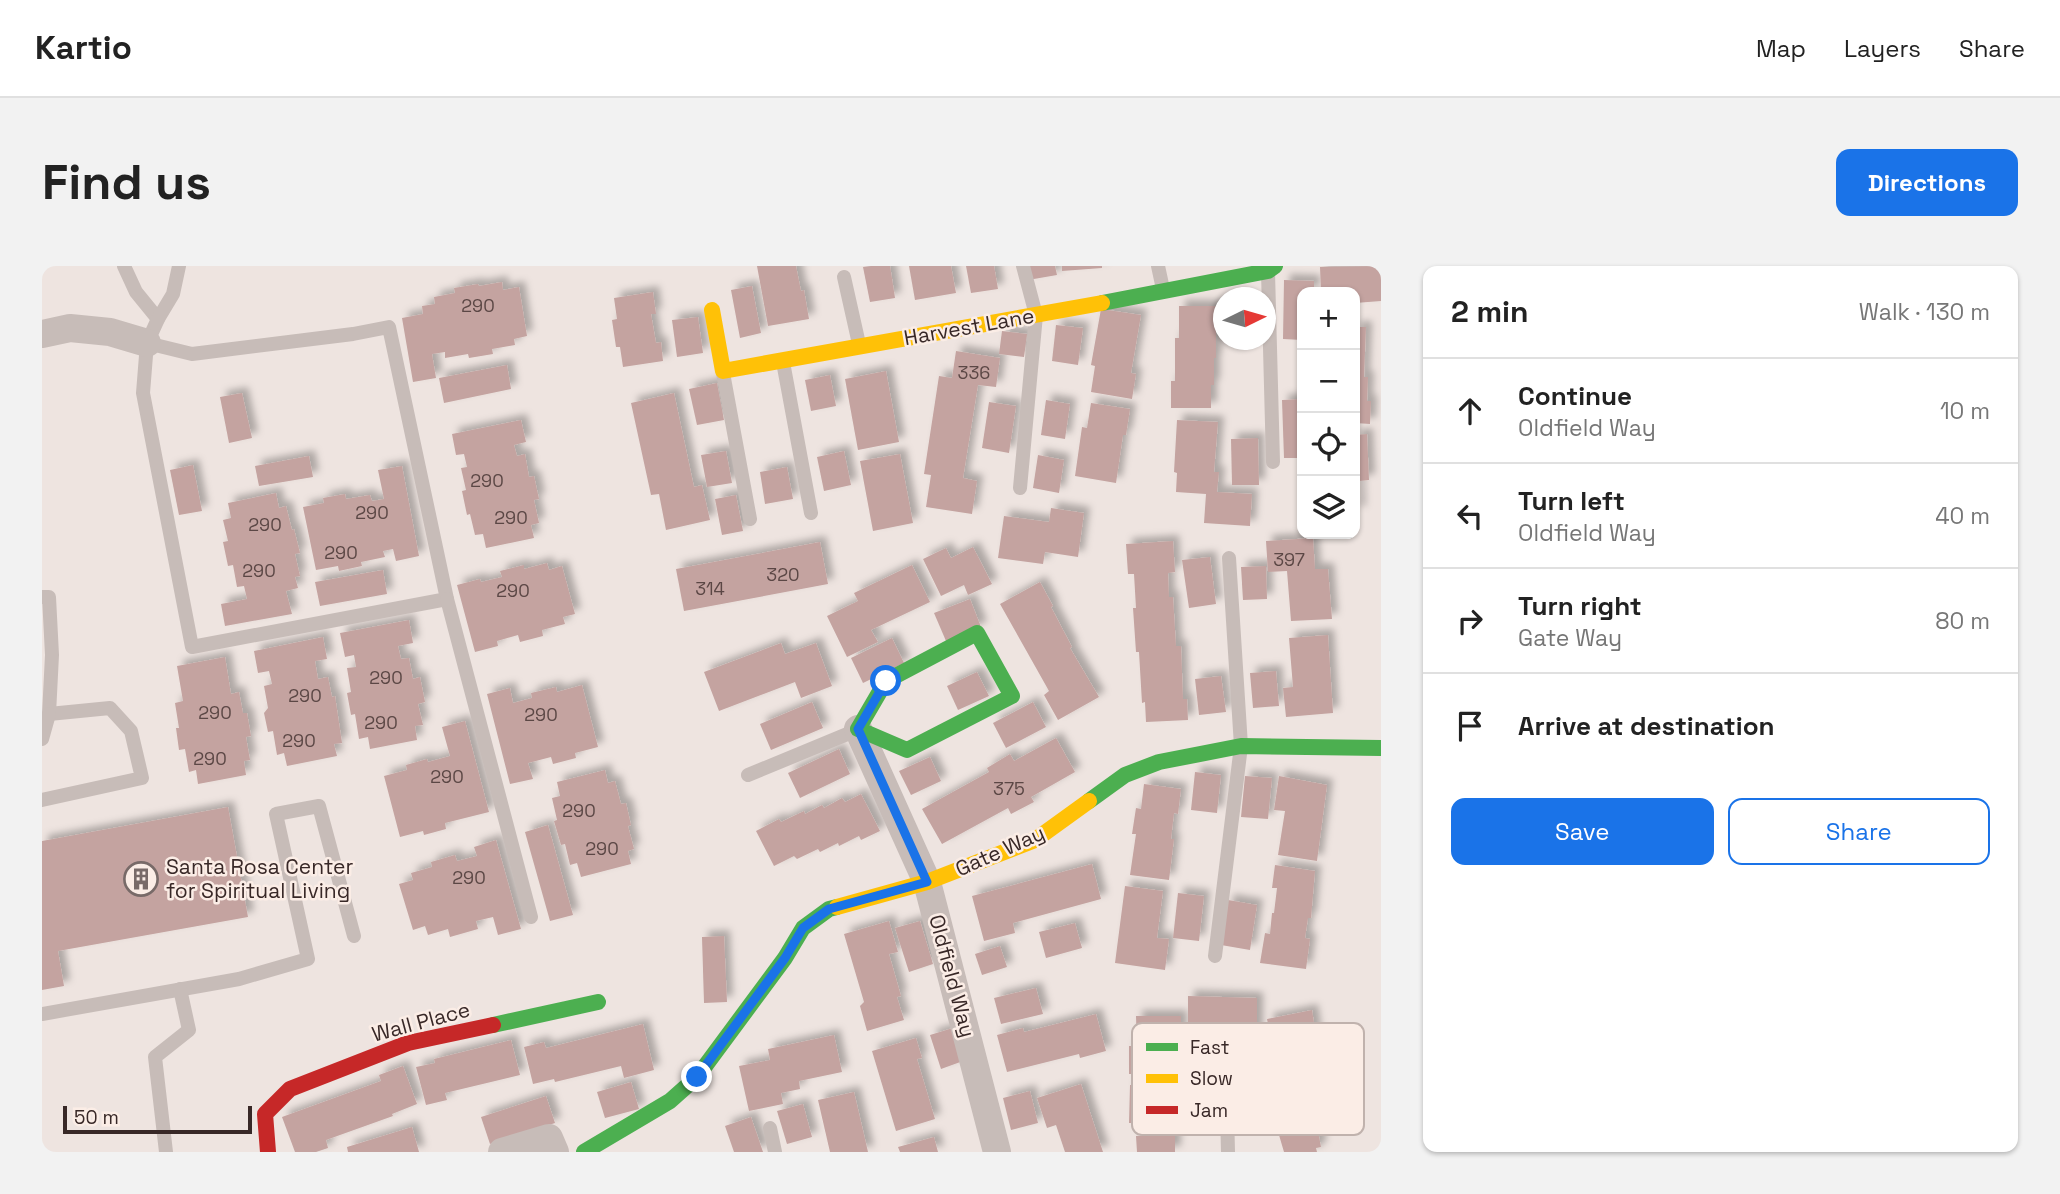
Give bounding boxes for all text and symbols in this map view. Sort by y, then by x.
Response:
text: Kartio [35,27,132,69]
text: Map [1756,33,1806,64]
text: Layers [1844,33,1921,64]
text: Share [1959,33,2025,64]
button: Directions [1836,149,2018,216]
text: Find us [42,151,211,213]
north arrow [1213,287,1276,350]
map controls [1297,287,1360,539]
button: + [1297,287,1360,350]
text: 2 min [1451,292,1529,331]
house number: 290 [461,294,495,317]
text: Walk · 130 m [1859,297,1990,327]
street label: Harvest Lane [902,302,1036,351]
button: − [1297,350,1360,413]
house number: 336 [958,361,990,384]
text: Continue [1518,379,1632,413]
icon: ahead [1451,392,1489,430]
text: 10 m [1940,396,1990,426]
button: locate [1297,413,1360,476]
text: Oldfield Way [1518,413,1656,443]
house number: 290 [470,469,504,492]
button: layers [1297,476,1360,539]
text: Turn left [1518,484,1625,518]
icon: left [1451,497,1489,535]
house number: 290 [355,501,389,524]
text: 40 m [1935,501,1990,531]
house number: 290 [494,506,528,529]
house number: 290 [248,513,282,536]
text: Oldfield Way [1518,518,1656,548]
house number: 290 [324,541,358,564]
house number: 397 [1273,548,1305,571]
house number: 290 [242,559,276,582]
house number: 320 [766,563,800,586]
house number: 314 [695,577,725,600]
house number: 290 [496,579,530,602]
text: Turn right [1518,589,1642,623]
icon: right [1451,602,1489,640]
text: 80 m [1935,606,1990,636]
text: Gate Way [1518,623,1622,653]
route start [870,665,901,696]
house number: 290 [369,666,403,689]
house number: 290 [288,684,322,707]
house number: 290 [198,701,232,724]
house number: 290 [524,703,558,726]
icon: arrive [1451,707,1489,745]
text: Arrive at destination [1518,709,1775,743]
house number: 290 [364,711,398,734]
house number: 290 [282,729,316,752]
house number: 290 [193,747,227,770]
house number: 290 [430,765,464,788]
house number: 375 [993,777,1025,800]
button: Save [1451,798,1714,865]
button: Share [1728,798,1990,865]
house number: 290 [562,799,596,822]
street label: Gate Way [951,819,1049,882]
house number: 290 [585,837,619,860]
place label: Santa Rosa Center for Spiritual Living [166,853,353,904]
building icon: Santa Rosa Center for Spiritual Living [122,860,160,898]
house number: 290 [452,866,486,889]
street label: Oldfield Way [923,912,982,1040]
street label: Wall Place [369,995,473,1048]
legend [1132,1023,1364,1135]
text: Fast [1190,1035,1230,1060]
route end [681,1061,712,1092]
text: Slow [1190,1066,1233,1091]
text: Jam [1190,1098,1228,1123]
scale bar [63,1103,252,1135]
text: 50 m [74,1105,119,1130]

